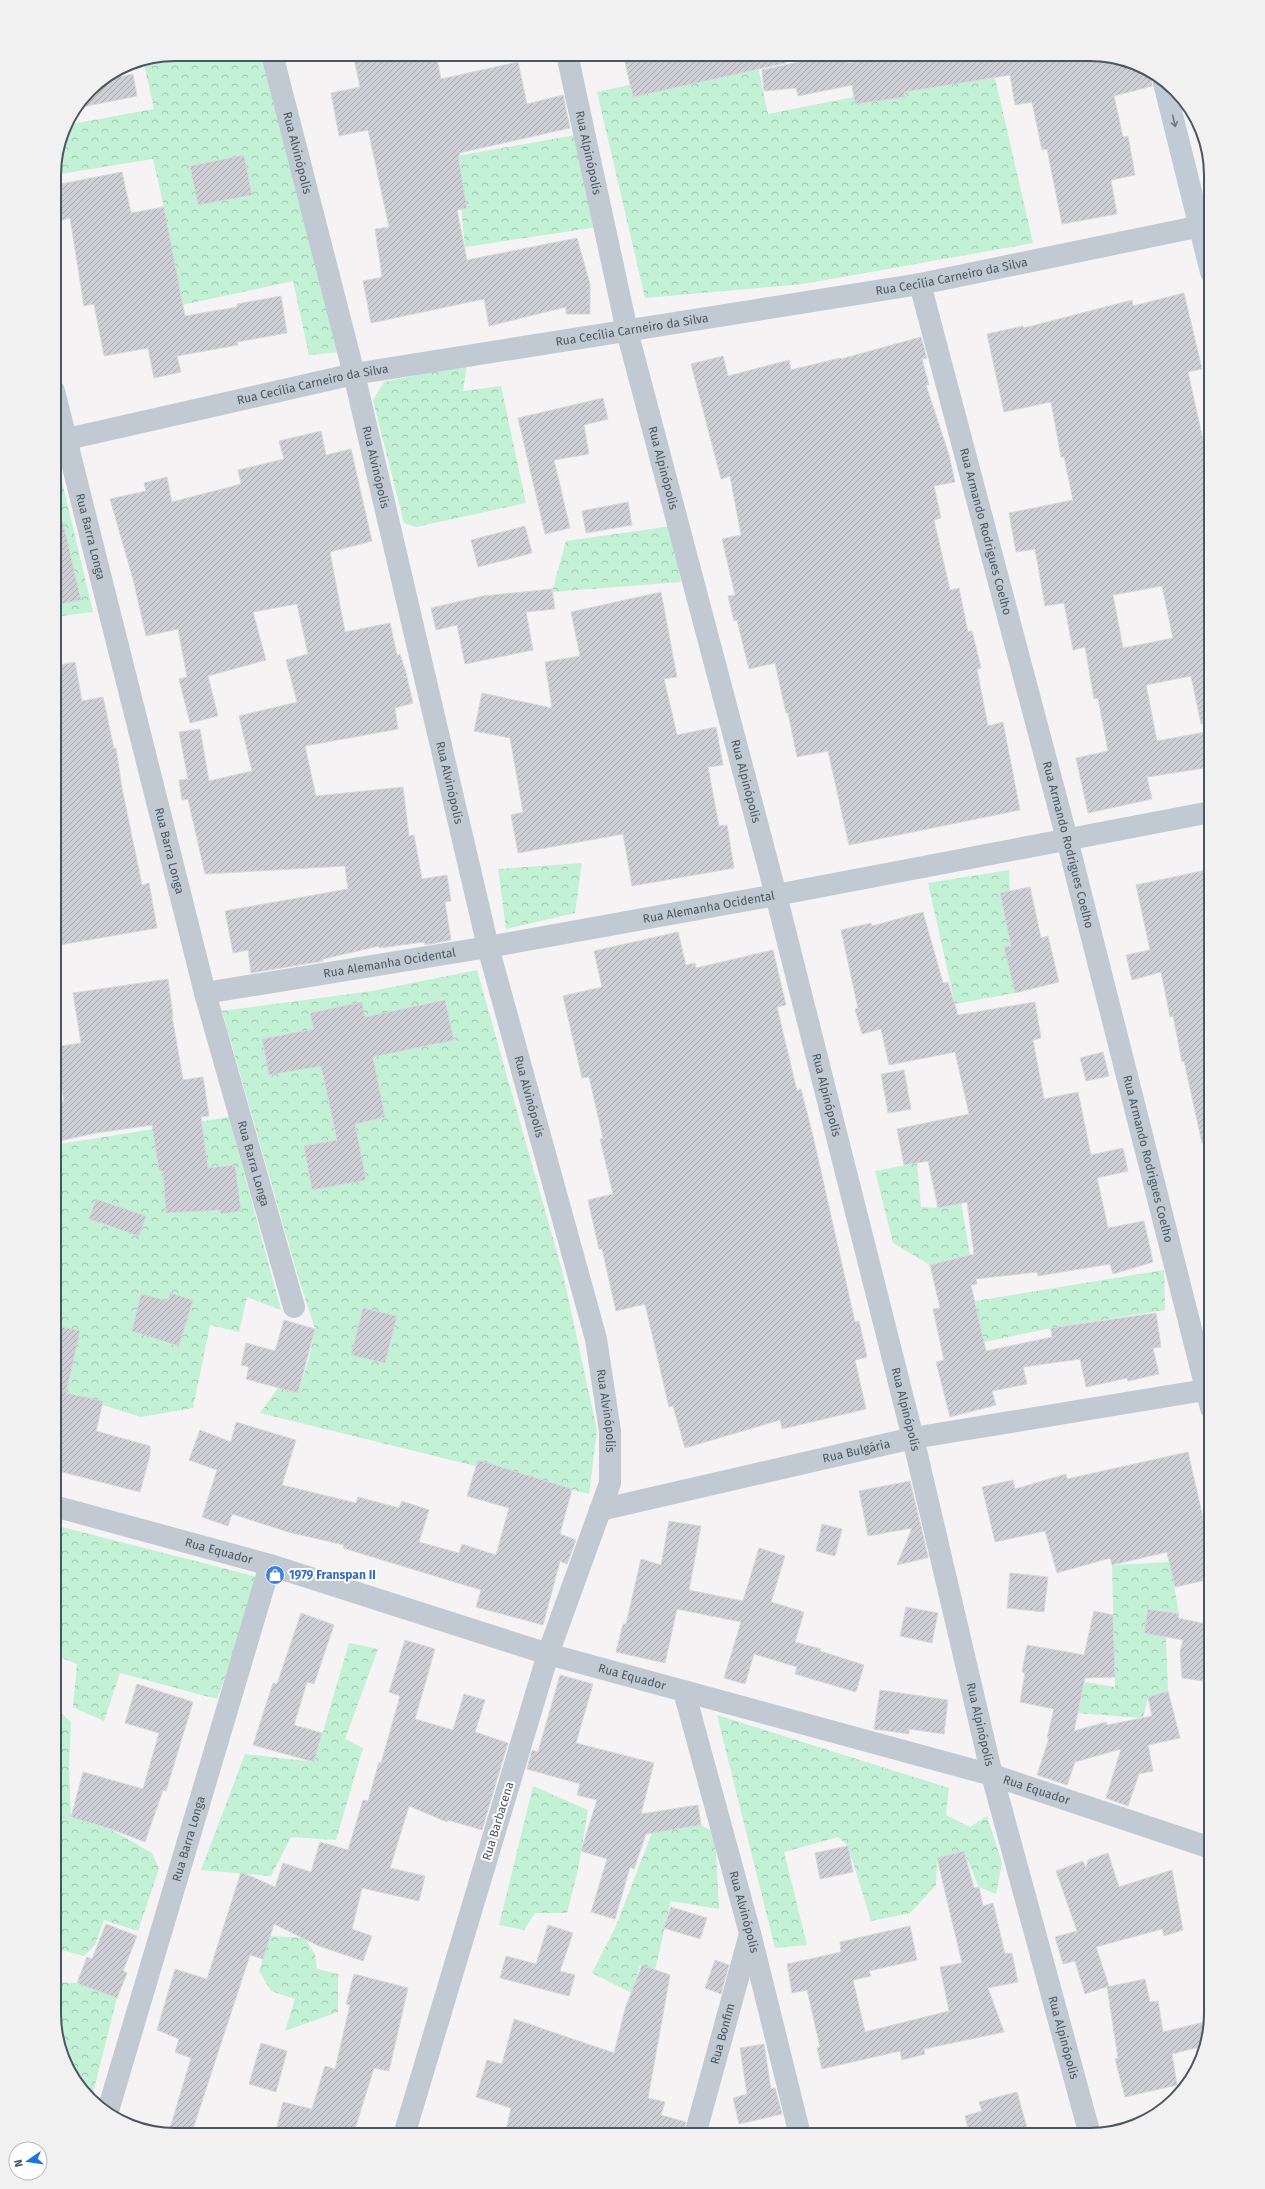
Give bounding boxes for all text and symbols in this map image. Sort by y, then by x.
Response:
street label: Rua Alpinópolis [572,109,604,196]
street label: Rua Alvinópolis [280,110,315,196]
one-way arrow [1170,114,1178,127]
street label: Rua Cecília Carneiro da Silva [874,255,1029,298]
street label: Rua Cecília Carneiro da Silva [554,311,709,349]
street label: Rua Cecília Carneiro da Silva [235,362,389,407]
street label: Rua Alvinópolis [359,425,392,510]
street label: Rua Alpinópolis [645,425,681,511]
street label: Rua Armando Rodrigues Coelho [957,446,1014,616]
street label: Rua Barra Longa [73,492,108,581]
street label: Rua Alpinópolis [728,738,764,825]
street label: Rua Alvinópolis [433,740,466,826]
street label: Rua Armando Rodrigues Coelho [1040,760,1096,930]
street label: Rua Barra Longa [152,806,187,895]
street label: Rua Alemanha Ocidental [642,888,776,926]
street label: Rua Alemanha Ocidental [322,945,457,981]
street label: Rua Alpinópolis [809,1052,844,1139]
street label: Rua Alvinópolis [511,1054,547,1140]
street label: Rua Armando Rodrigues Coelho [1120,1074,1176,1244]
street label: Rua Barra Longa [235,1119,272,1208]
street label: Rua Alpinópolis [888,1366,923,1453]
street label: Rua Alvinópolis [594,1368,617,1453]
street label: Rua Bulgária [821,1436,891,1466]
street label: Rua Equador [183,1535,255,1567]
shop icon: 1979 Franspan II [264,1564,286,1586]
place label: 1979 Franspan II [289,1568,376,1582]
street label: Rua Equador [597,1661,668,1693]
street label: Rua Alpinópolis [964,1681,997,1768]
street label: Rua Equador [1001,1772,1072,1808]
street label: Rua Barbacena [479,1780,517,1862]
street label: Rua Barra Longa [169,1794,208,1883]
street label: Rua Alvinópolis [726,1869,762,1955]
street label: Rua Alpinópolis [1045,1994,1082,2081]
street label: Rua Bonfim [708,2002,738,2066]
north arrow [8,2141,48,2181]
text: N [12,2158,26,2168]

